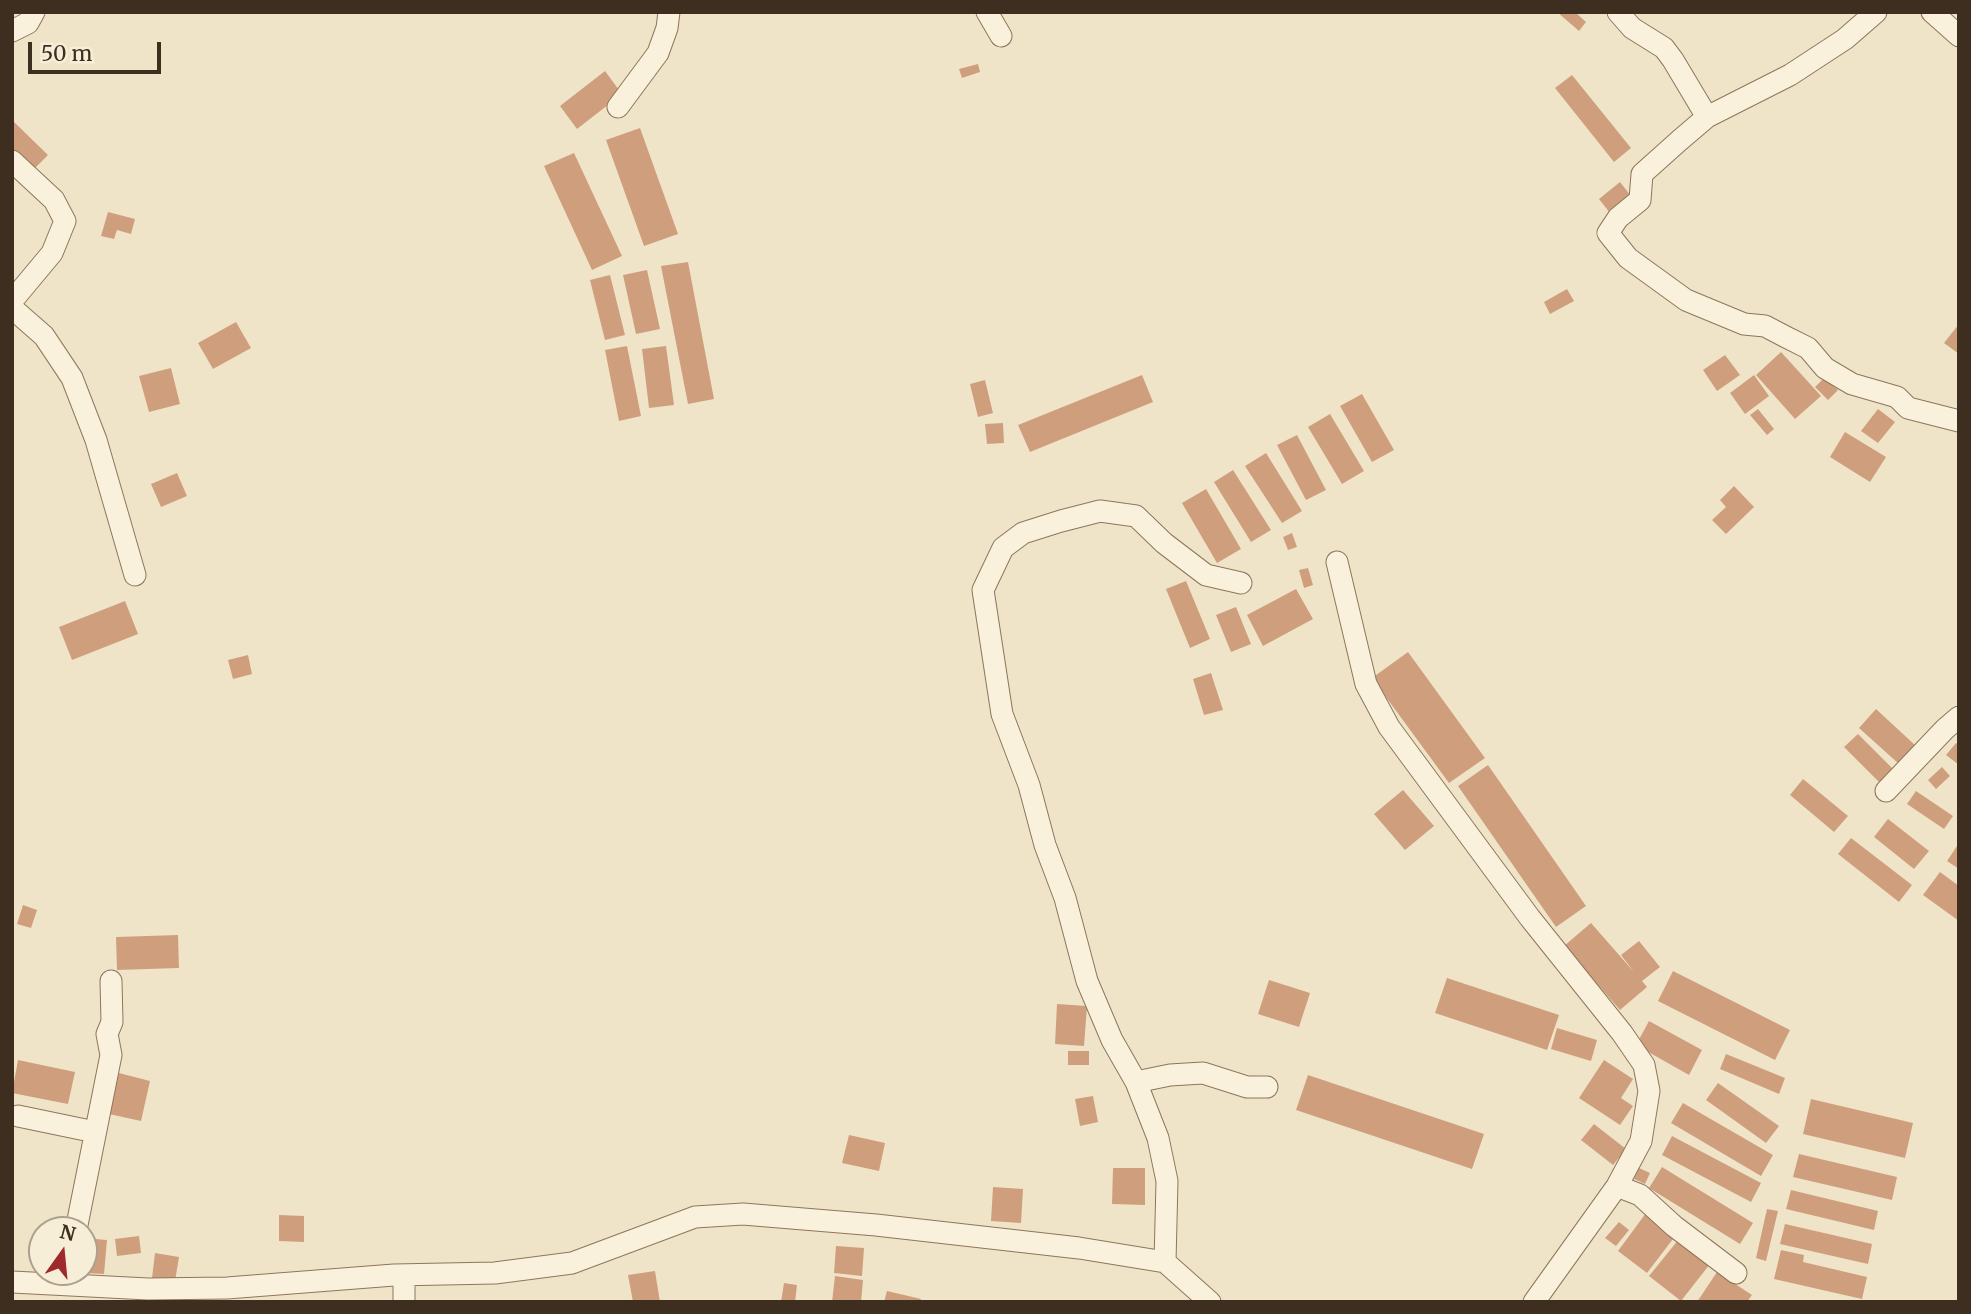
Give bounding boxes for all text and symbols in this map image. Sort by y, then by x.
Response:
scale bar [32,28,164,72]
text: 50 m [41,40,92,67]
north arrow [28,1216,98,1286]
text: N [58,1219,78,1246]

